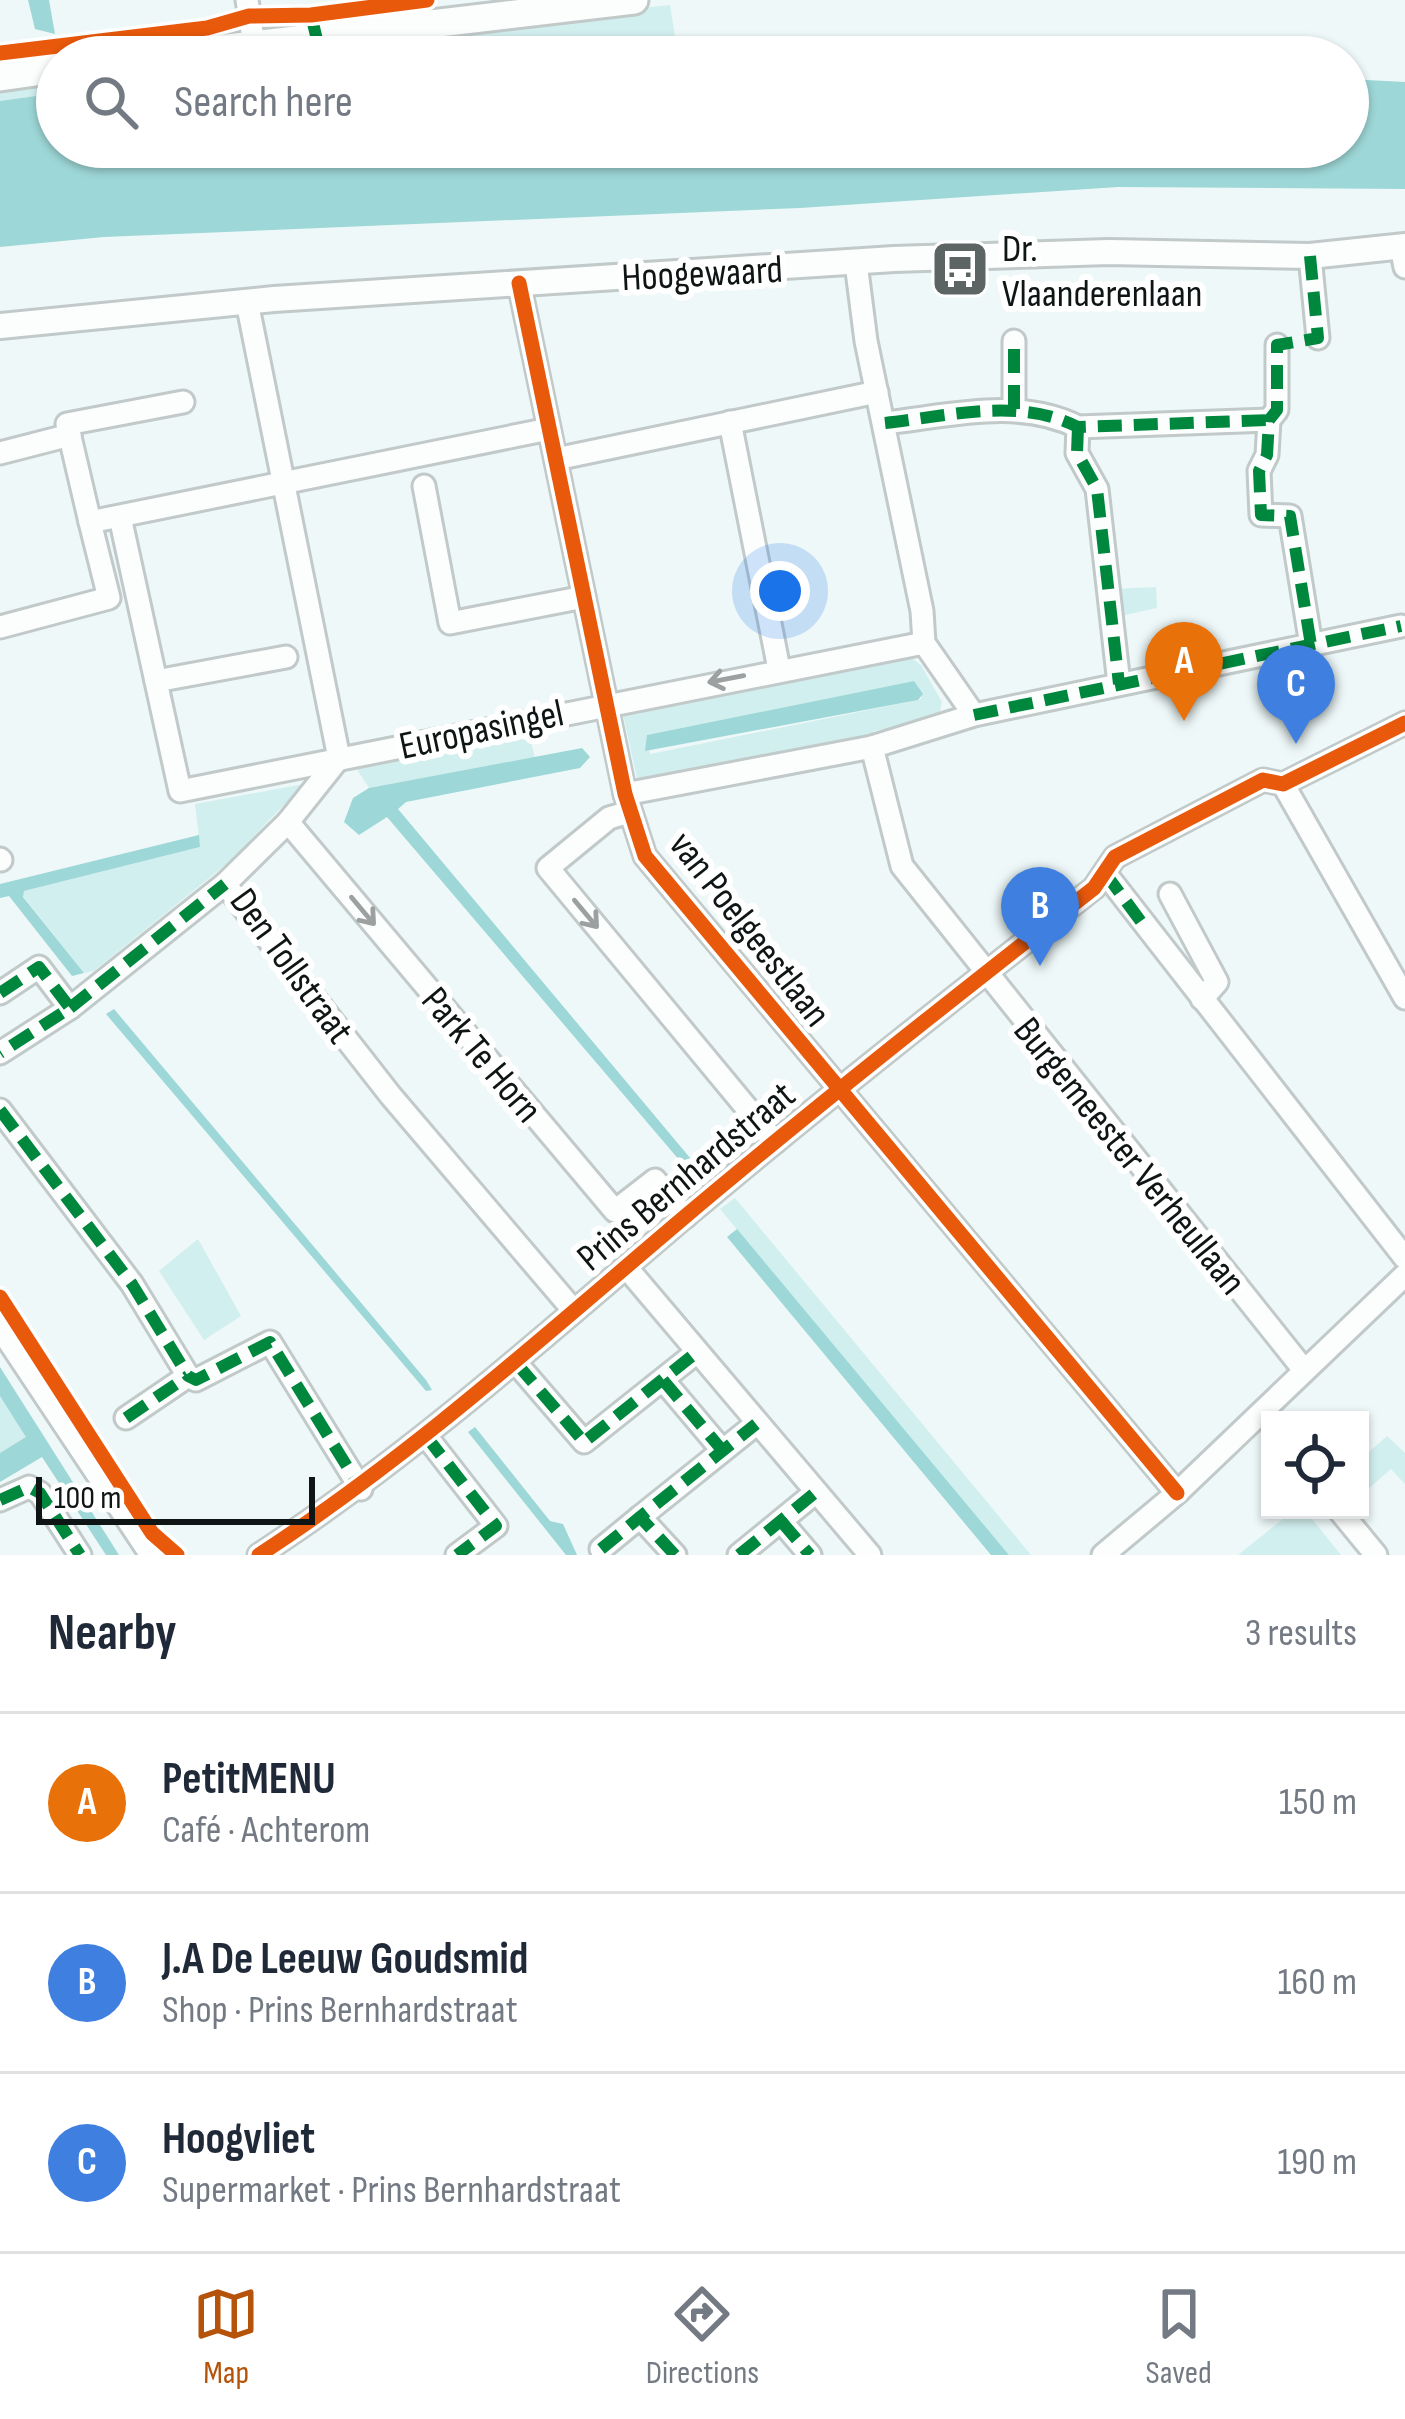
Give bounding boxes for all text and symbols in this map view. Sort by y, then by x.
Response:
search box [36,36,1369,168]
icon: search [78,69,144,135]
text: Search here [174,75,353,130]
place label: Dr. Vlaanderenlaan [1002,226,1202,318]
bus stop icon: Dr. Vlaanderenlaan [929,238,991,300]
street label: Hoogewaard [620,247,784,302]
your location [750,561,810,621]
pin: A [1145,622,1223,721]
pin: C [1257,645,1335,744]
one-way arrow [707,669,746,691]
street label: Europasingel [395,690,568,771]
street label: van Poelgeestlaan [658,823,840,1036]
pin: B [1001,867,1079,966]
street label: Den Tollstraat [219,880,363,1053]
one-way arrow [348,895,376,926]
one-way arrow [572,897,598,929]
street label: Park Te Horn [411,978,551,1133]
street label: Burgemeester Verheullaan [1003,1008,1255,1305]
street label: Prins Bernhardstraat [568,1072,805,1282]
map controls [1261,1411,1369,1519]
button: locate [1261,1411,1369,1519]
scale bar [36,1471,315,1524]
text: 100 m [54,1478,121,1518]
text: Nearby [48,1603,177,1664]
text: 3 results [1245,1610,1357,1657]
text: PetitMENU [162,1752,336,1807]
text: A [78,1779,96,1826]
text: 150 m [1279,1779,1357,1826]
text: Café · Achterom [162,1807,370,1854]
text: J.A De Leeuw Goudsmid [162,1932,528,1987]
text: B [78,1959,96,2006]
text: 160 m [1278,1959,1357,2006]
text: Shop · Prins Bernhardstraat [162,1987,518,2034]
text: Hoogvliet [162,2112,315,2167]
text: C [77,2139,97,2186]
text: 190 m [1277,2139,1357,2186]
text: Supermarket · Prins Bernhardstraat [162,2167,621,2214]
tab: Map [193,2281,259,2393]
tab: Directions [646,2281,759,2393]
tab: Saved [1146,2281,1212,2393]

